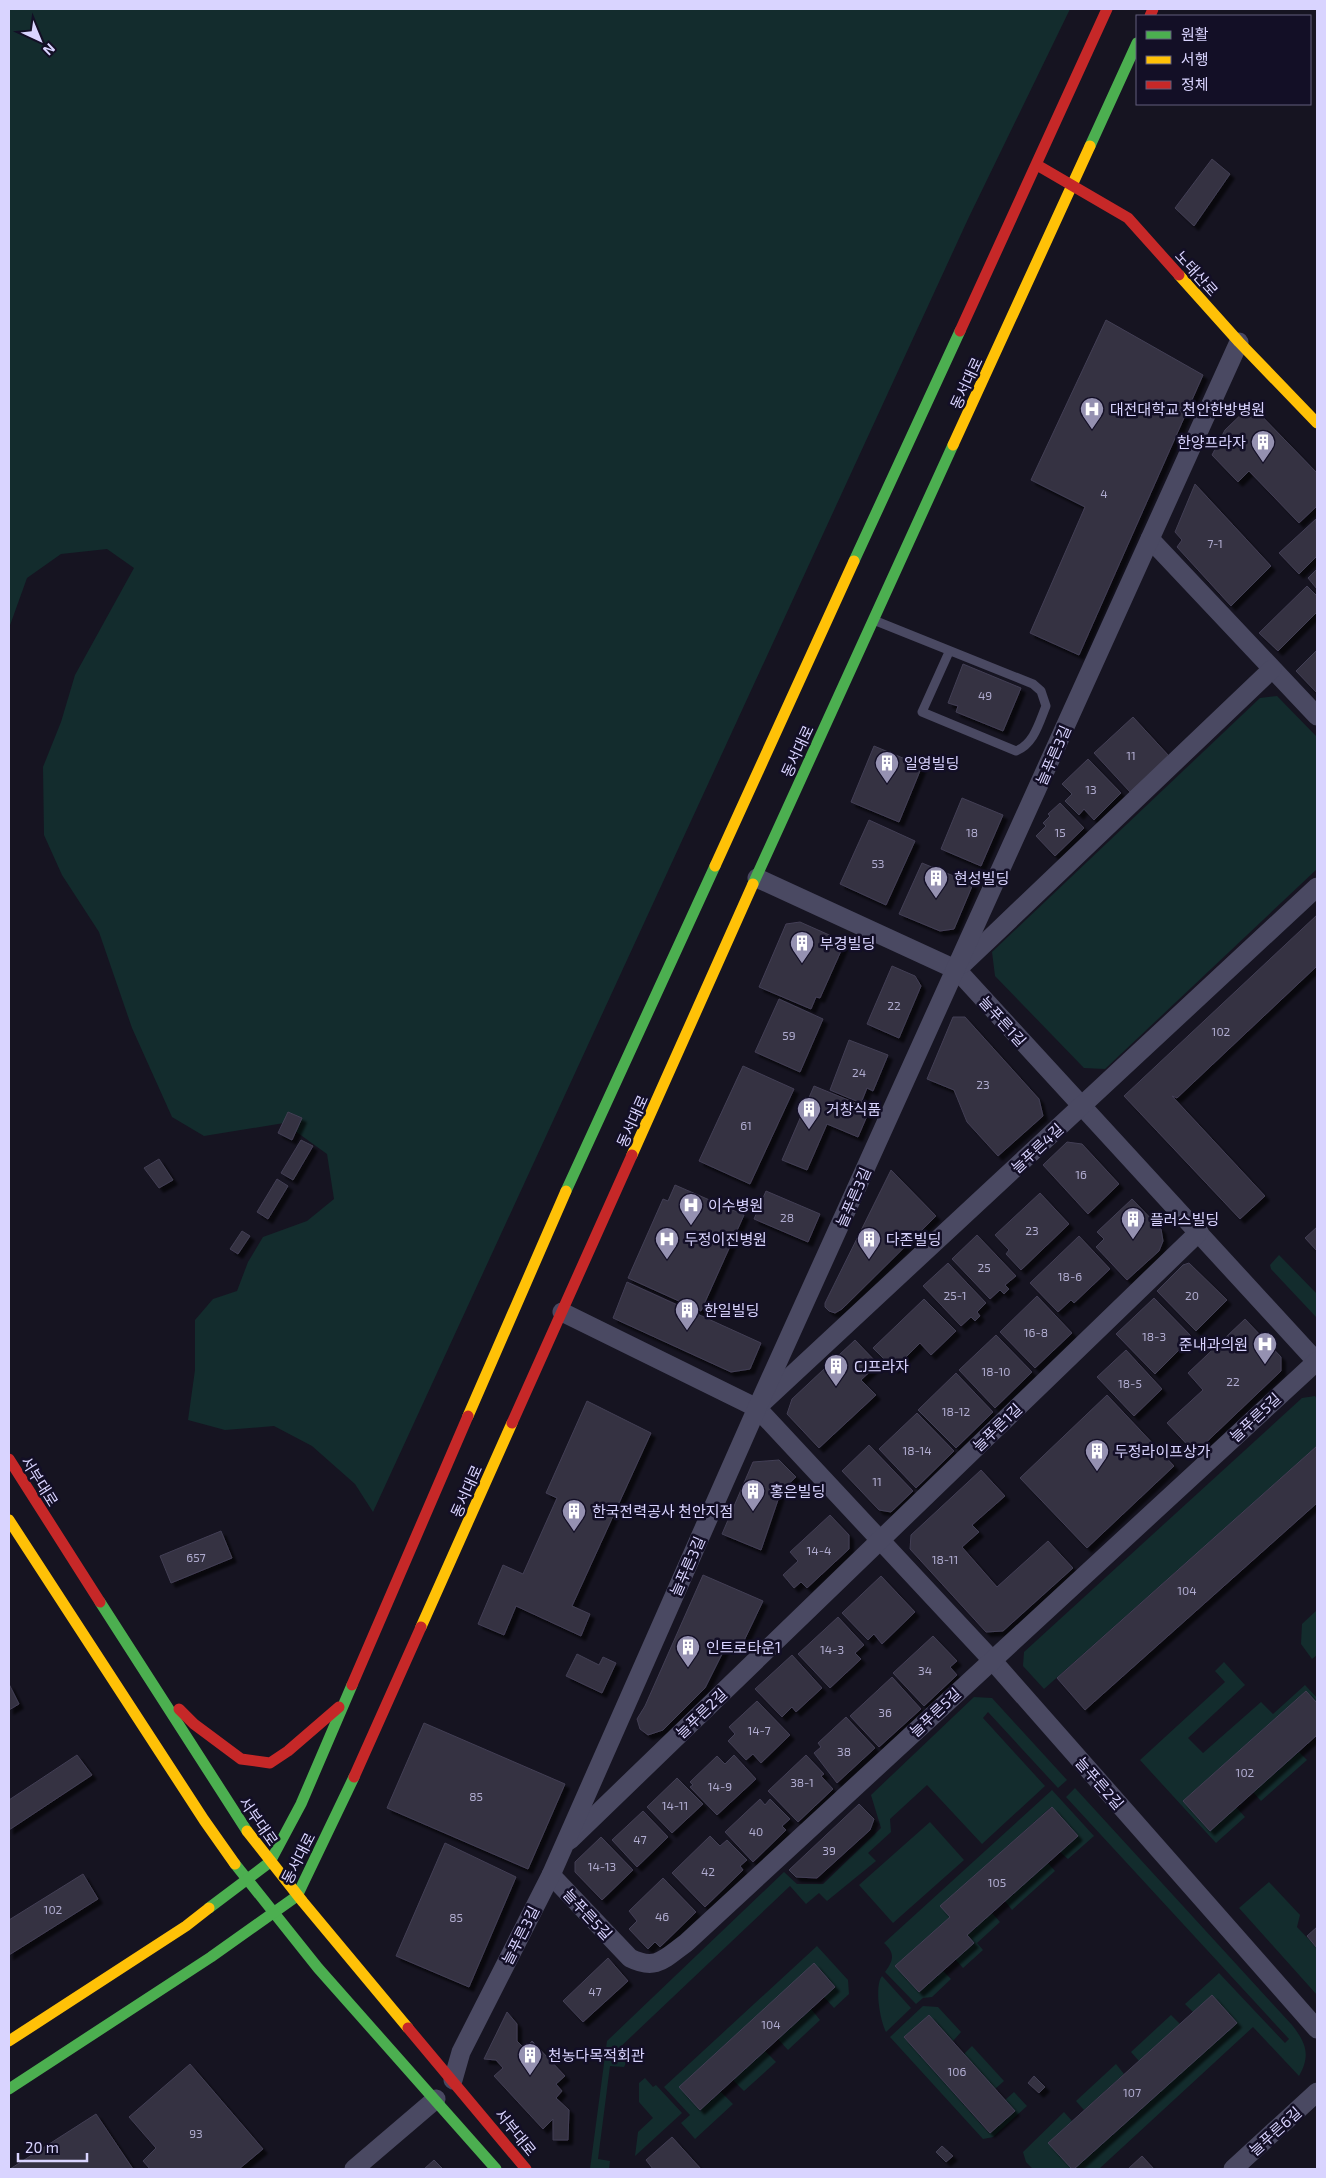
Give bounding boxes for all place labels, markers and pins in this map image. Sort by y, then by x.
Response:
hospital icon: 대전대학교 천안한방병원 [1079,396,1105,430]
place label: 대전대학교 천안한방병원 [1110,400,1265,418]
building icon: 한양프라자 [1250,429,1276,463]
place label: 한양프라자 [1177,433,1246,451]
building icon: 일영빌딩 [874,750,900,784]
place label: 일영빌딩 [904,754,959,772]
building icon: 현성빌딩 [923,865,949,899]
place label: 현성빌딩 [954,869,1009,887]
building icon: 부경빌딩 [789,930,815,964]
place label: 부경빌딩 [820,934,875,952]
building icon: 거창식품 [796,1096,822,1130]
place label: 거창식품 [826,1100,881,1118]
hospital icon: 이수병원 [678,1192,704,1226]
place label: 이수병원 [708,1196,763,1214]
building icon: 플러스빌딩 [1120,1206,1146,1240]
place label: 플러스빌딩 [1150,1210,1219,1228]
hospital icon: 두정이진병원 [654,1226,680,1260]
building icon: 다존빌딩 [856,1226,882,1260]
place label: 두정이진병원 [684,1230,767,1248]
place label: 다존빌딩 [886,1230,941,1248]
building icon: 한일빌딩 [674,1297,700,1331]
place label: 한일빌딩 [704,1301,759,1319]
hospital icon: 준내과의원 [1252,1331,1278,1365]
place label: 준내과의원 [1179,1335,1248,1353]
building icon: CJ프라자 [823,1353,849,1387]
place label: CJ프라자 [854,1357,909,1375]
building icon: 두정라이프상가 [1084,1438,1110,1472]
place label: 두정라이프상가 [1114,1442,1211,1460]
building icon: 홍은빌딩 [740,1478,766,1512]
place label: 홍은빌딩 [770,1482,825,1500]
building icon: 한국전력공사 천안지점 [561,1498,587,1532]
place label: 한국전력공사 천안지점 [592,1502,733,1520]
building icon: 인트로타운1 [675,1634,701,1668]
place label: 인트로타운1 [706,1638,781,1656]
building icon: 천농다목적회관 [517,2042,543,2076]
place label: 천농다목적회관 [548,2046,645,2064]

